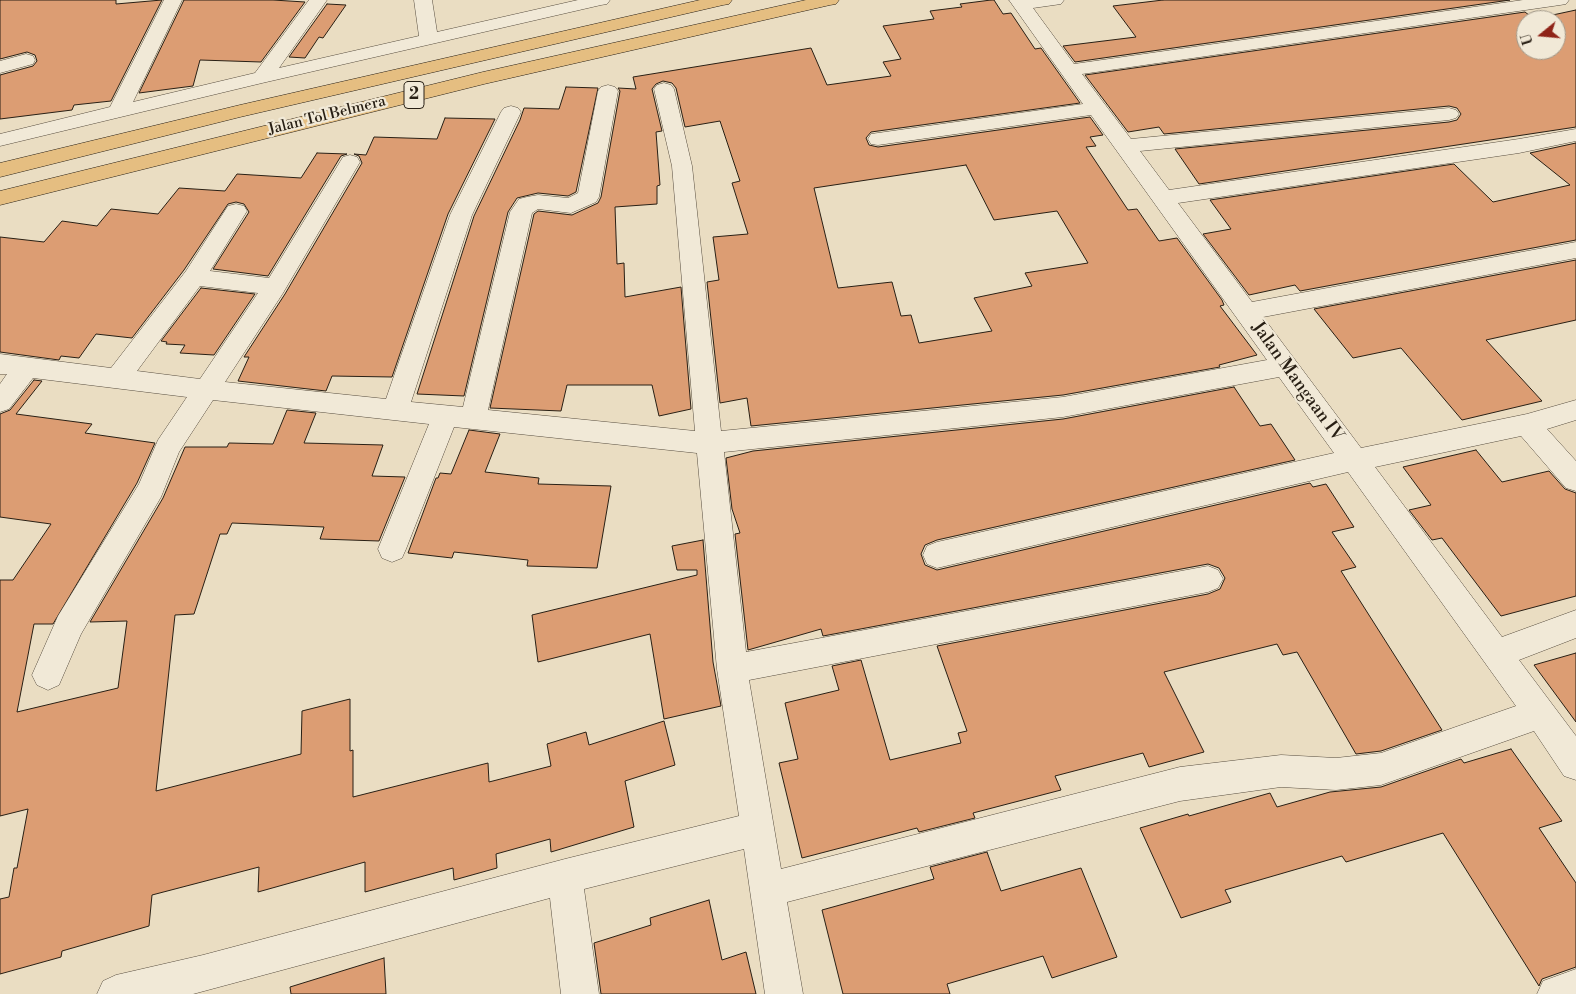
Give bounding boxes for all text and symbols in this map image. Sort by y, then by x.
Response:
north arrow [1516,10,1566,60]
text: U [1517,31,1538,47]
road number: 2 [404,82,424,108]
street label: Jalan Tol Belmera [266,93,388,139]
street label: Jalan Mangaan IV [1246,318,1348,446]

